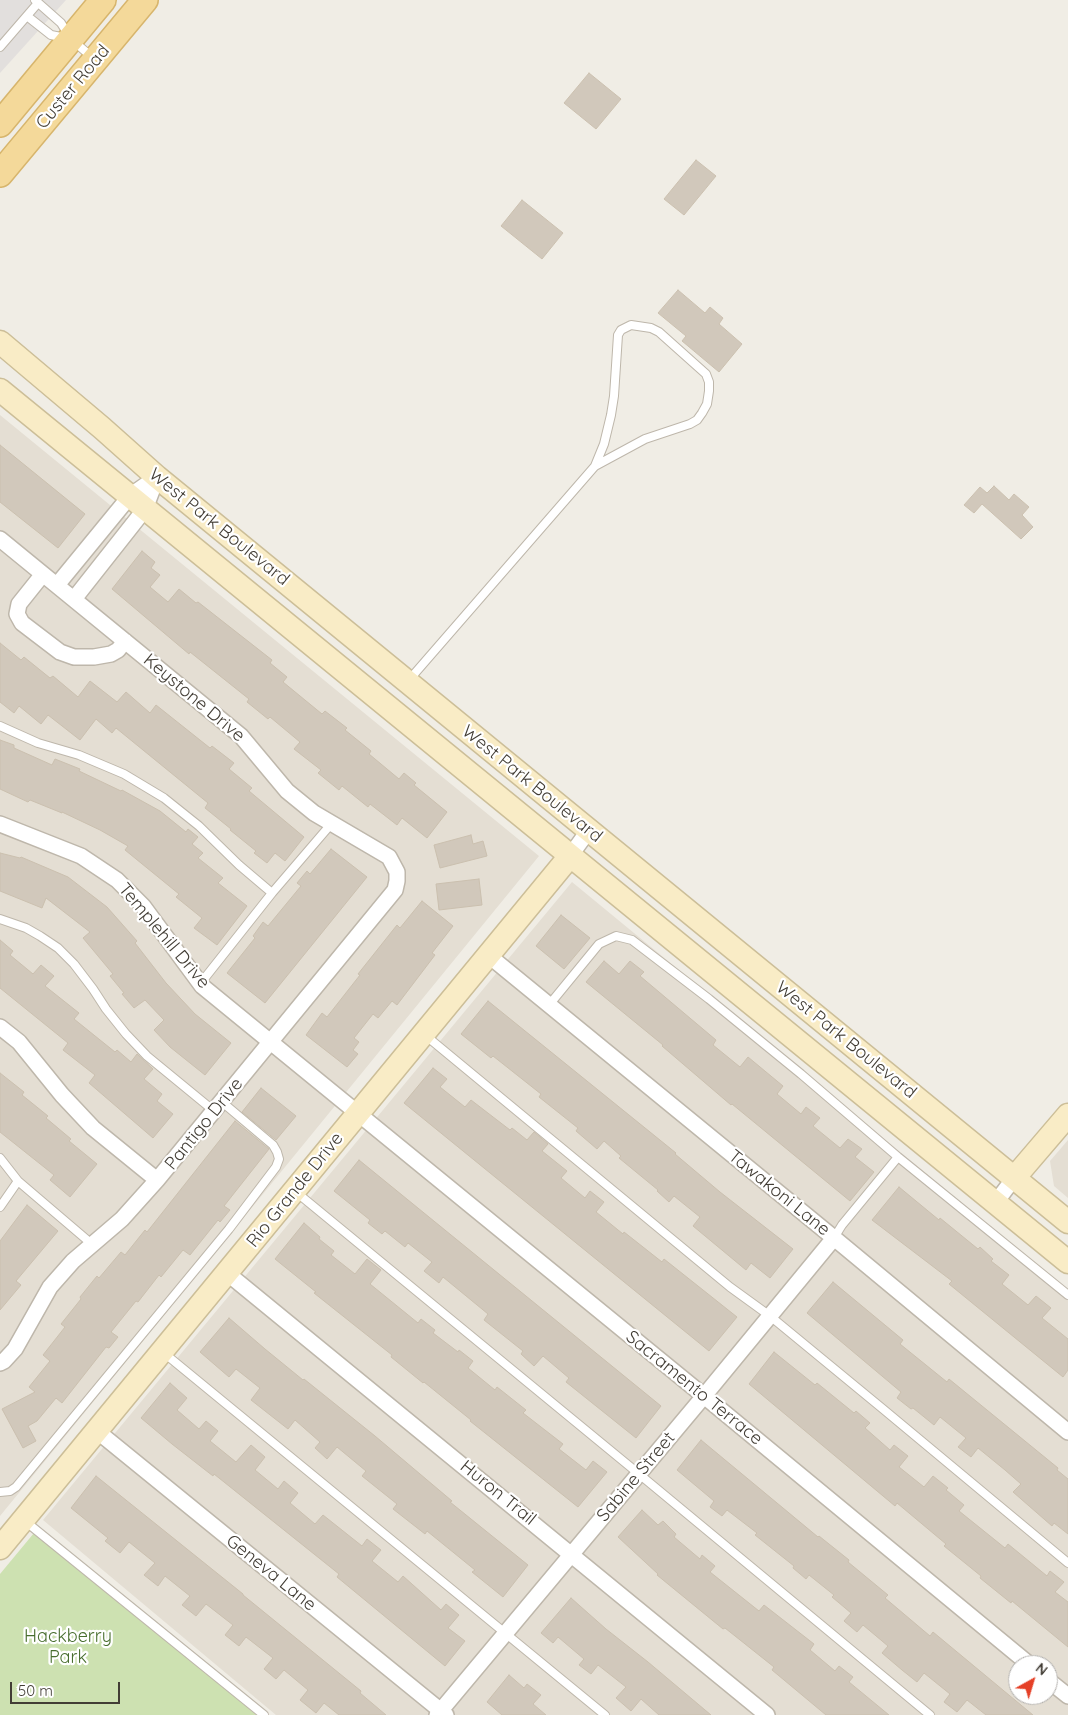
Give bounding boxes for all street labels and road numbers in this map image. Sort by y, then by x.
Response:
street label: Custer Road [32,41,114,133]
street label: West Park Boulevard [144,464,294,590]
street label: Keystone Drive [139,649,249,747]
street label: West Park Boulevard [457,721,607,847]
street label: Templehill Drive [114,879,214,993]
street label: West Park Boulevard [771,977,921,1103]
street label: Pantigo Drive [160,1074,248,1174]
street label: Rio Grande Drive [242,1128,348,1252]
street label: Tawakoni Lane [724,1145,834,1241]
street label: Sacramento Terrace [621,1326,767,1450]
street label: Sabine Street [592,1428,680,1526]
street label: Huron Trail [456,1456,540,1530]
street label: Geneva Lane [222,1530,320,1616]

